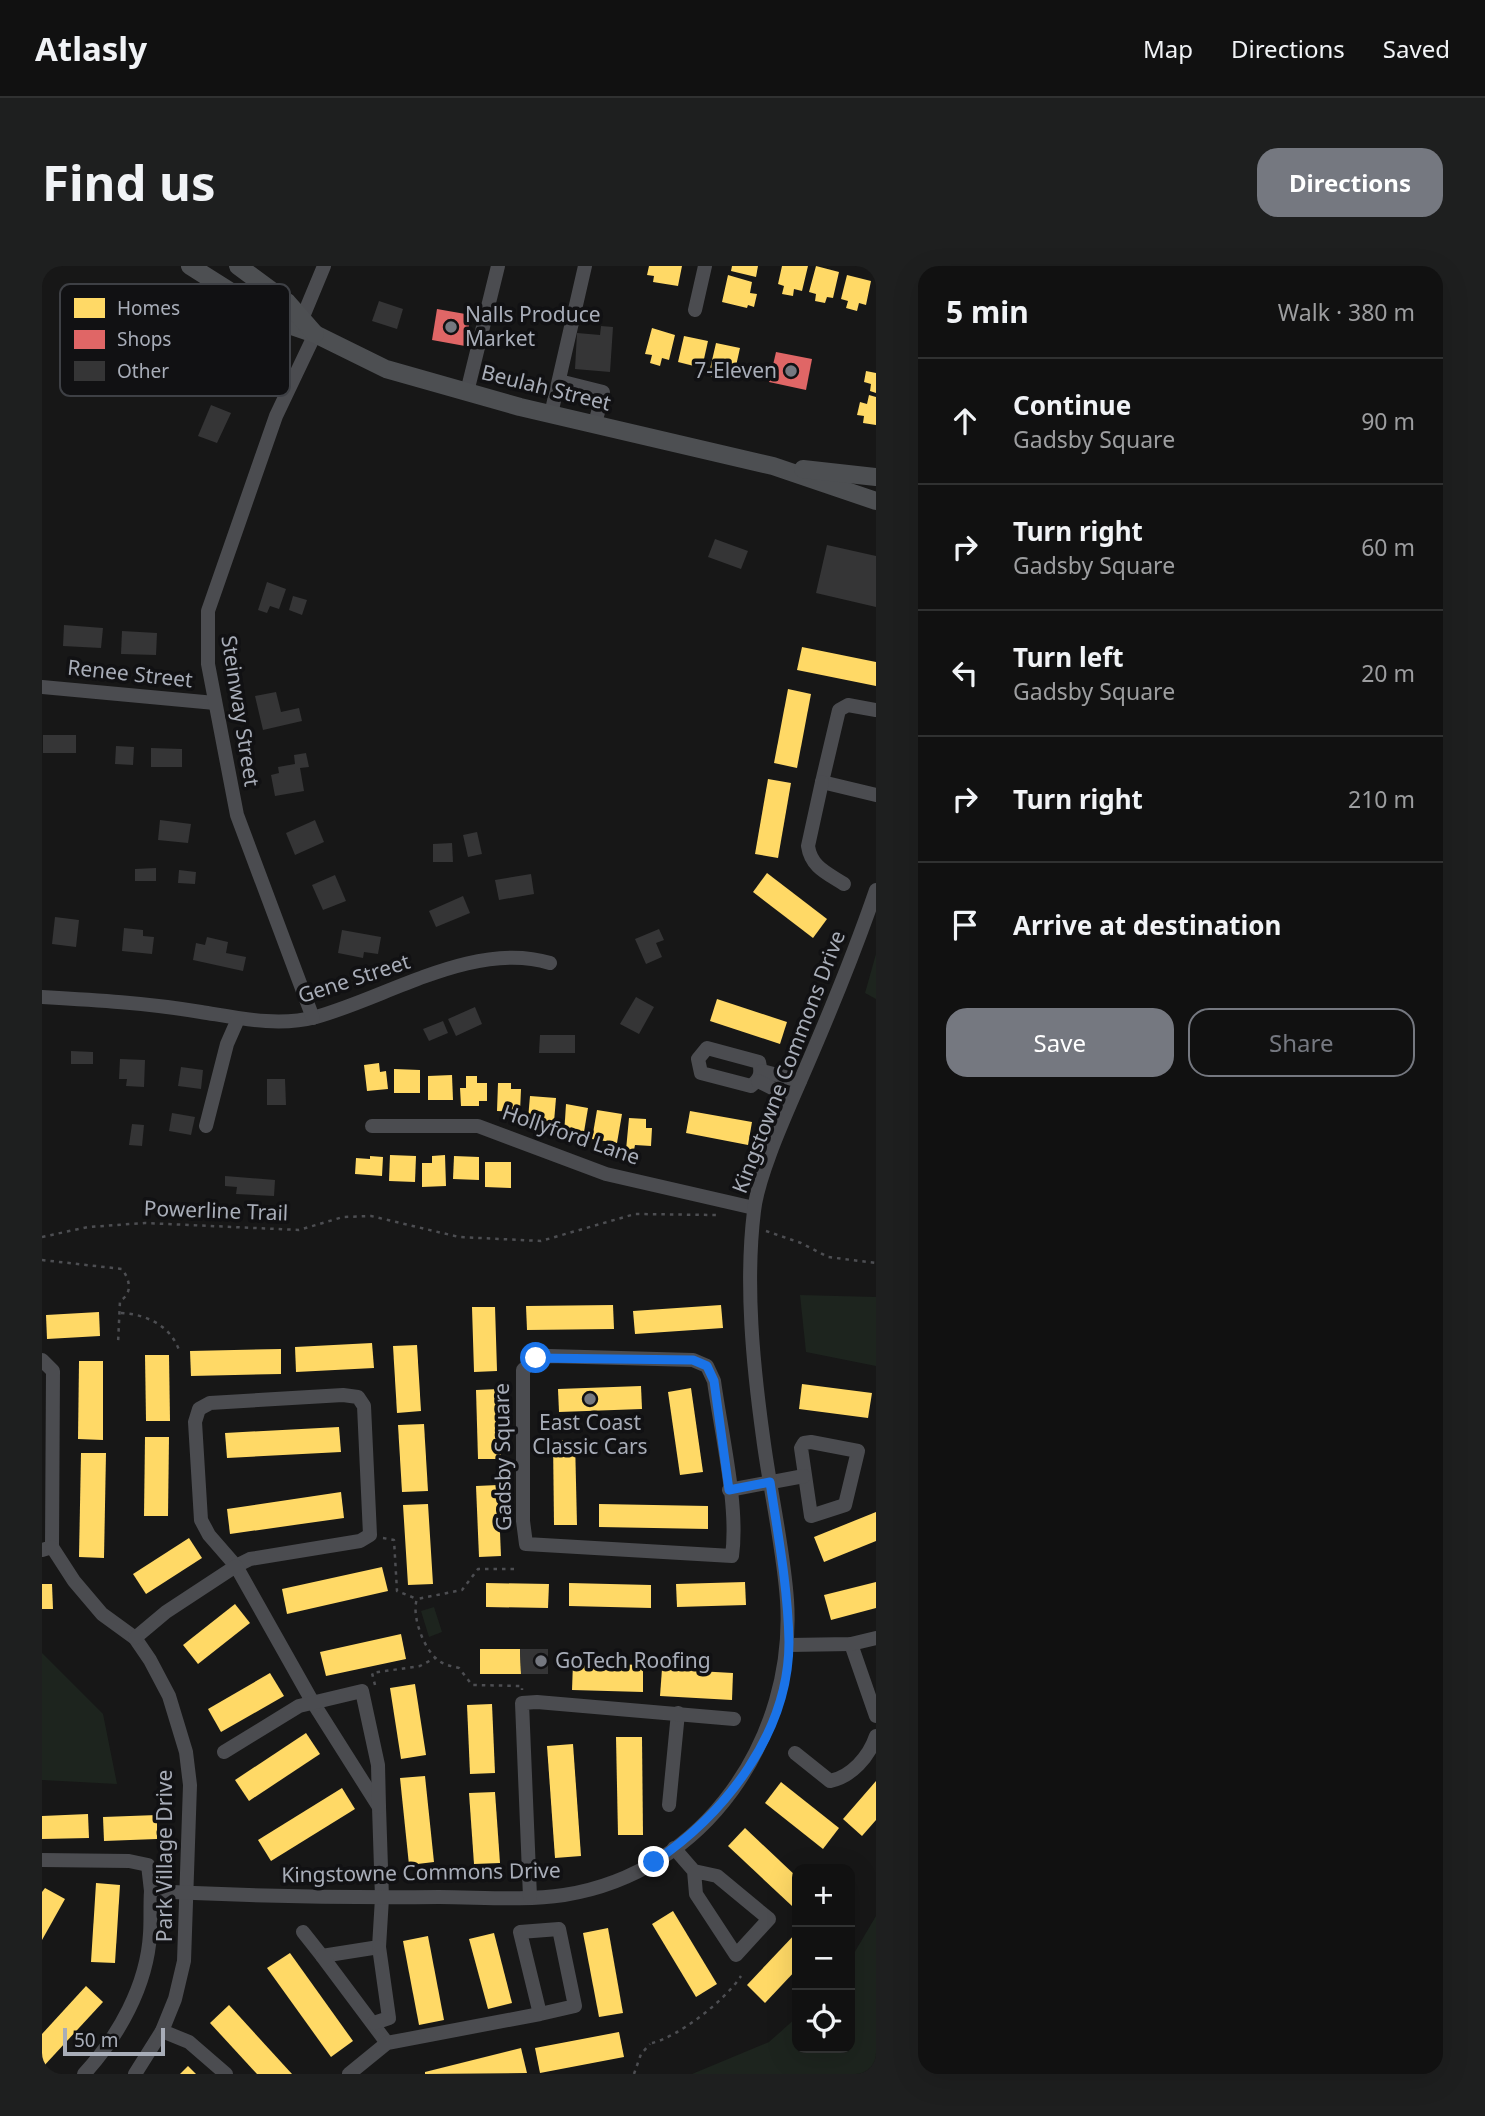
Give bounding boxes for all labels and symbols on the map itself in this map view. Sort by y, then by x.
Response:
legend [60,284,290,396]
text: Homes [117,295,180,321]
place label: Nalls Produce Market [465,300,601,352]
marker: Nalls Produce Market [443,319,459,335]
text: Shops [117,326,171,352]
place label: 7-Eleven [694,356,777,384]
street label: Beulah Street [478,357,614,417]
text: Other [117,358,169,384]
marker: 7-Eleven [783,363,799,379]
street label: Steinway Street [215,633,267,789]
street label: Renee Street [66,653,194,694]
street label: Kingstowne Commons Drive [725,926,851,1197]
street label: Gene Street [294,947,414,1009]
street label: Hollyford Lane [499,1097,644,1171]
street label: Powerline Trail [143,1193,289,1227]
route start [520,1342,551,1373]
street label: Gadsby Square [487,1383,517,1531]
marker: East Coast Classic Cars [582,1391,598,1407]
place label: East Coast Classic Cars [532,1408,648,1460]
place label: GoTech Roofing [555,1646,711,1674]
marker: GoTech Roofing [533,1653,549,1669]
street label: Park Village Drive [150,1770,178,1942]
route end [638,1846,669,1877]
street label: Kingstowne Commons Drive [281,1856,561,1888]
scale bar [63,2025,164,2057]

